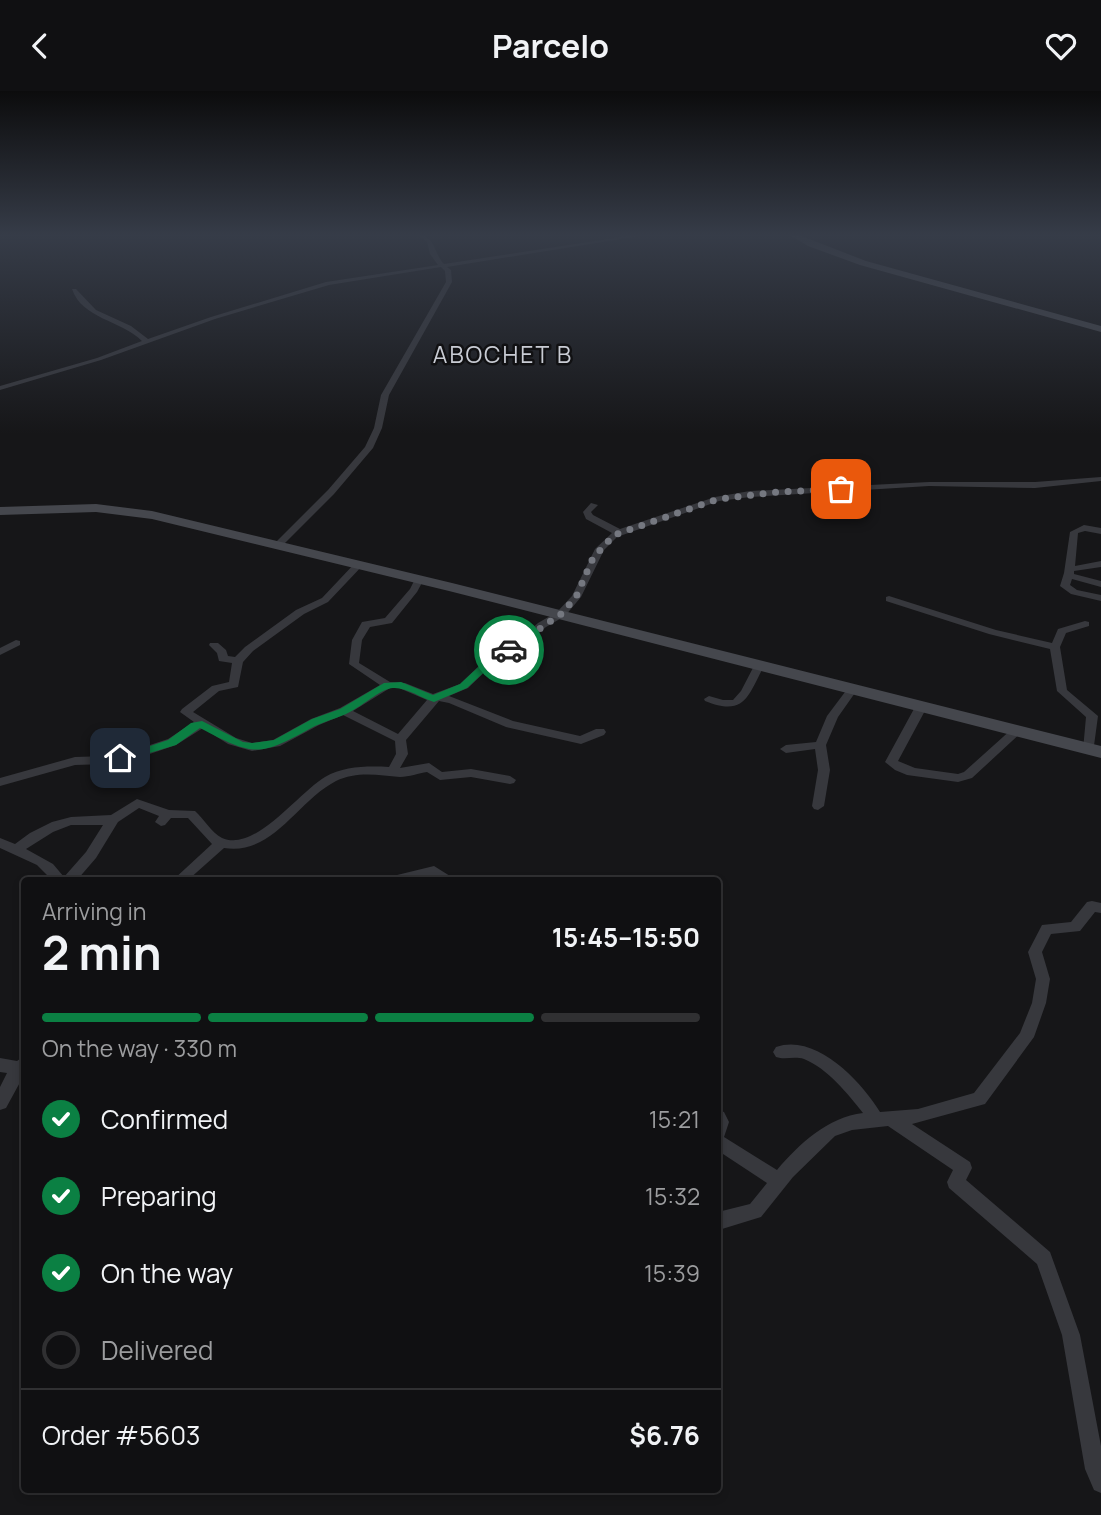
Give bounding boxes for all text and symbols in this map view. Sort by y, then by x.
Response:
text: Parcelo [492,24,609,68]
icon: back [21,27,59,65]
icon: heart [1042,27,1080,65]
district label: ABOCHET B [433,338,573,370]
pin [811,459,871,519]
icon: bag [822,470,860,508]
courier [474,615,544,685]
icon: car [490,631,528,669]
pin [90,728,150,788]
icon: home [101,739,139,777]
text: Arriving in [42,895,147,927]
text: 15:45–15:50 [552,919,700,955]
text: 2 min [42,921,162,984]
text: On the way · 330 m [42,1032,237,1064]
icon: check [42,1100,80,1138]
text: Confirmed [101,1101,228,1137]
text: 15:21 [649,1103,700,1135]
icon: check [42,1177,80,1215]
text: Preparing [101,1178,217,1214]
text: 15:32 [645,1180,700,1212]
icon: check [42,1254,80,1292]
text: On the way [101,1255,233,1291]
text: 15:39 [644,1257,700,1289]
text: Delivered [101,1332,213,1368]
text: Order #5603 [42,1417,200,1453]
text: $6.76 [630,1417,700,1453]

